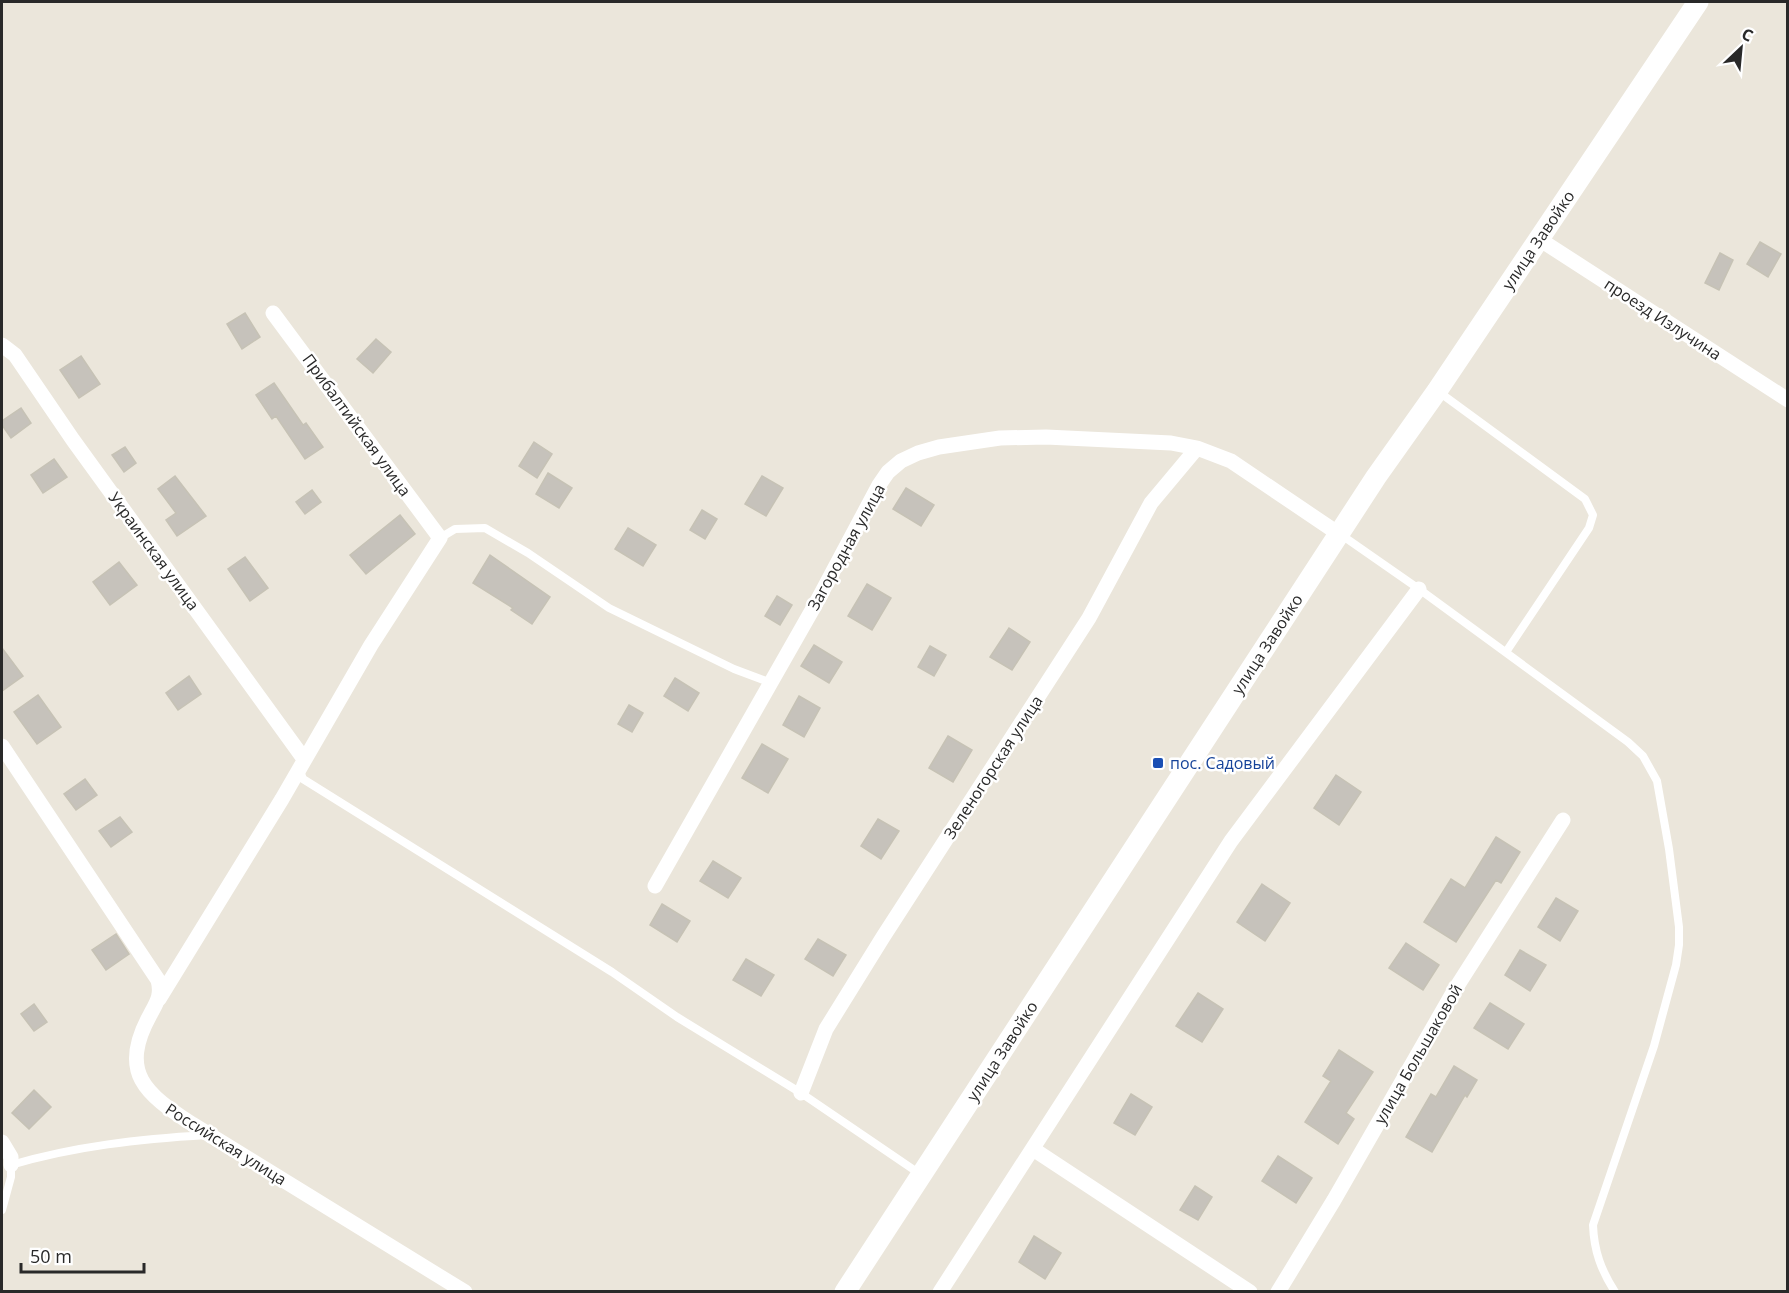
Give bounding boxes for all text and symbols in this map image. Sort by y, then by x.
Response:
north arrow [1711,18,1771,78]
text: С [1738,22,1757,47]
street label: улица Завойко [1497,186,1579,294]
street label: проезд Излучина [1600,273,1726,365]
street label: Прибалтийская улица [298,349,416,501]
street label: Загородная улица [802,480,890,614]
street label: Украинская улица [104,487,204,615]
street label: улица Завойко [1226,590,1308,698]
street label: Зеленогорская улица [938,691,1048,843]
place label: пос. Садовый [1170,752,1275,774]
marker: пос. Садовый [1151,756,1165,770]
street label: улица Большаковой [1369,980,1467,1128]
street label: улица Завойко [961,997,1043,1105]
street label: Российская улица [161,1098,291,1190]
scale bar [21,1236,144,1274]
text: 50 m [30,1244,72,1268]

